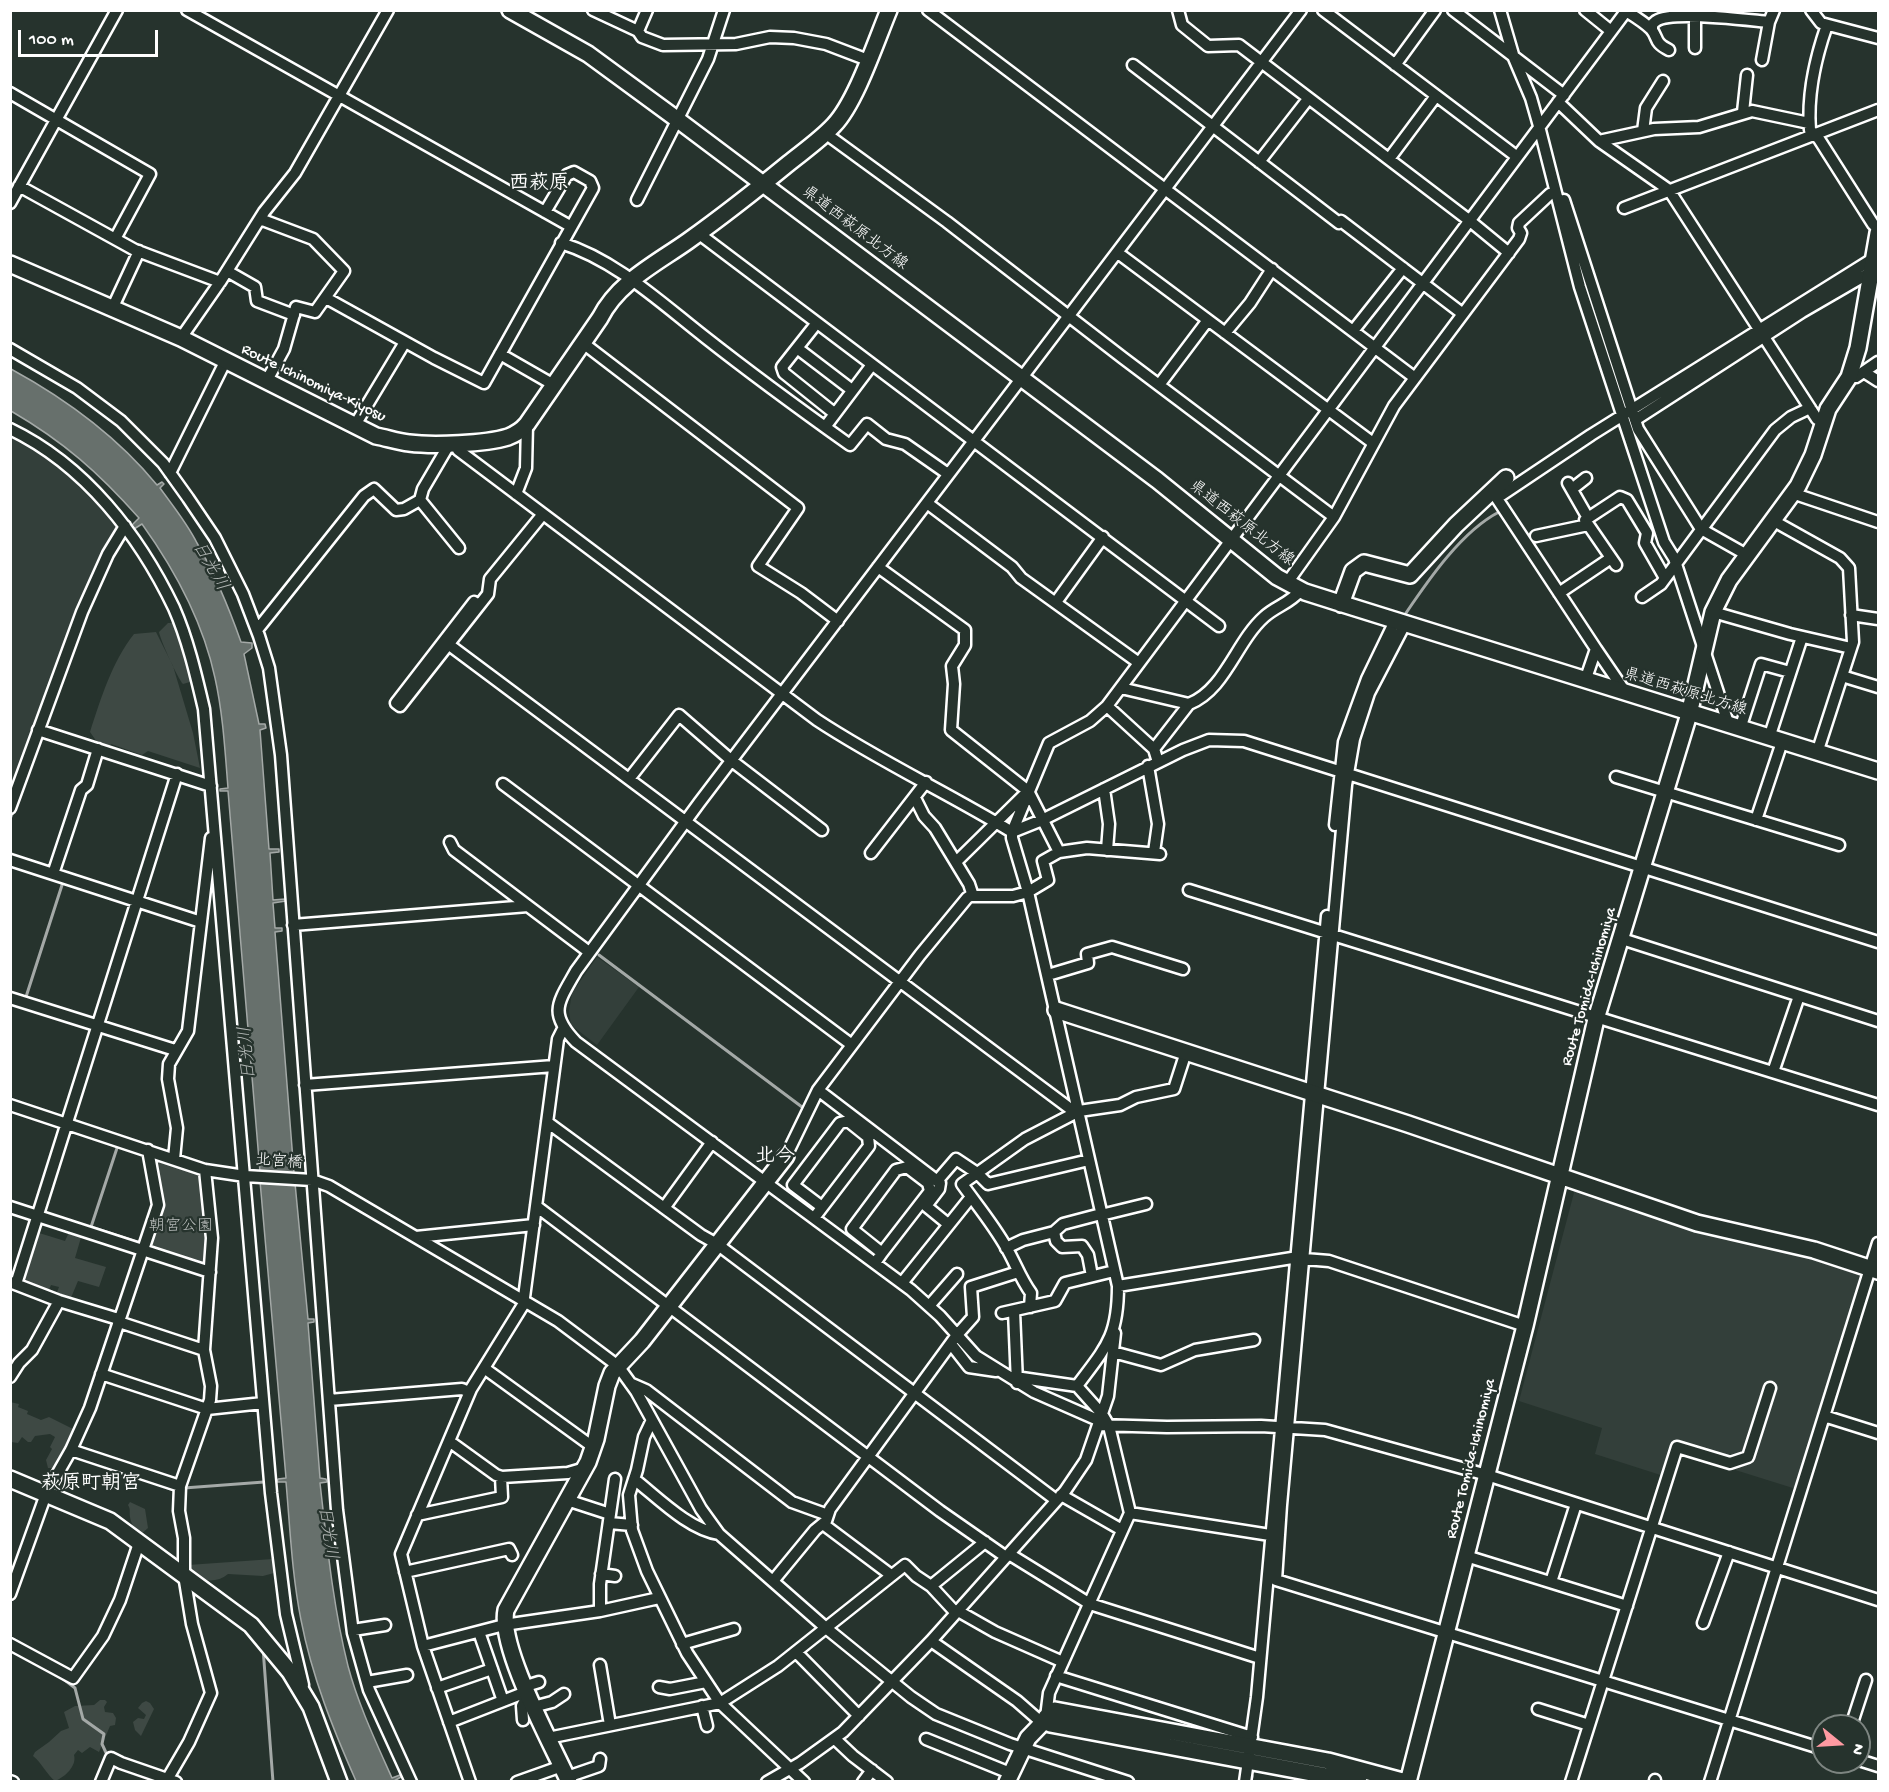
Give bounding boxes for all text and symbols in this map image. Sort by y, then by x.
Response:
scale bar [21,18,160,56]
text: 100 m [29,30,74,51]
district label: 西萩原 [509,173,569,197]
street label: 県道西萩原北方線 [797,183,911,275]
street label: Route Ichinomiya-Kiyosu [238,341,388,427]
street label: 県道西萩原北方線 [1185,477,1297,571]
water label: 日光川 [186,538,232,596]
street label: 県道西萩原北方線 [1621,665,1749,721]
street label: Route Tomida-Ichinomiya [1558,905,1622,1069]
water label: 日光川 [236,1025,262,1081]
district label: 北今 [755,1146,795,1170]
street label: 北宮橋 [254,1152,304,1174]
park label: 朝宮公園 [149,1218,213,1238]
street label: Route Tomida-Ichinomiya [1443,1377,1501,1541]
district label: 萩原町朝宮 [41,1473,141,1497]
water label: 日光川 [312,1505,340,1561]
north arrow [1811,1714,1871,1774]
text: N [1846,1741,1867,1757]

